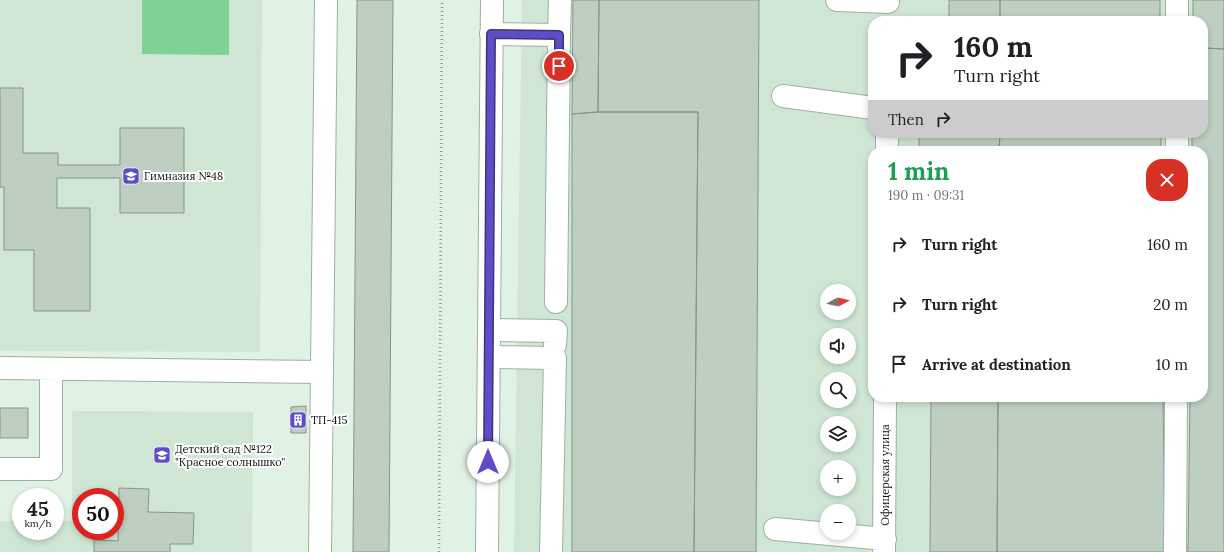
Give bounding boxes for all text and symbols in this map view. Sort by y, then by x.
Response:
text: 160 m [954,29,1032,65]
icon: right [888,32,940,84]
pin [542,49,576,83]
icon: arrive [548,55,570,77]
text: Turn right [954,64,1040,87]
icon: right [932,108,954,130]
text: Then [888,110,924,129]
text: 1 min [888,156,949,187]
button: close [1146,159,1188,201]
school or university icon: Гимназия №48 [121,166,141,186]
place label: Гимназия №48 [144,169,223,183]
text: 190 m · 09:31 [888,187,964,204]
icon: right [888,233,910,255]
text: Turn right [922,235,998,254]
text: 160 m [1147,235,1188,254]
north arrow [820,284,856,320]
map controls [820,284,856,540]
icon: right [888,293,910,315]
text: Turn right [922,295,998,314]
text: 20 m [1153,295,1188,314]
button: sound [820,328,856,364]
icon: arrive [888,353,910,375]
text: Arrive at destination [922,355,1071,374]
text: 10 m [1156,355,1188,374]
button: search [820,372,856,408]
building icon: ТП-415 [288,410,308,430]
place label: ТП-415 [311,413,348,427]
button: layers [820,416,856,452]
street label: Офицерская улица [878,424,892,526]
position arrow [467,441,509,483]
place label: Детский сад №122 "Красное солнышко" [175,442,286,469]
school or university icon: Детский сад №122 "Красное солнышко" [152,445,172,465]
button: + [820,460,856,496]
speed limit sign: 50 [72,488,124,540]
text: 45 [27,496,49,521]
button: − [820,504,856,540]
text: km/h [24,517,52,530]

